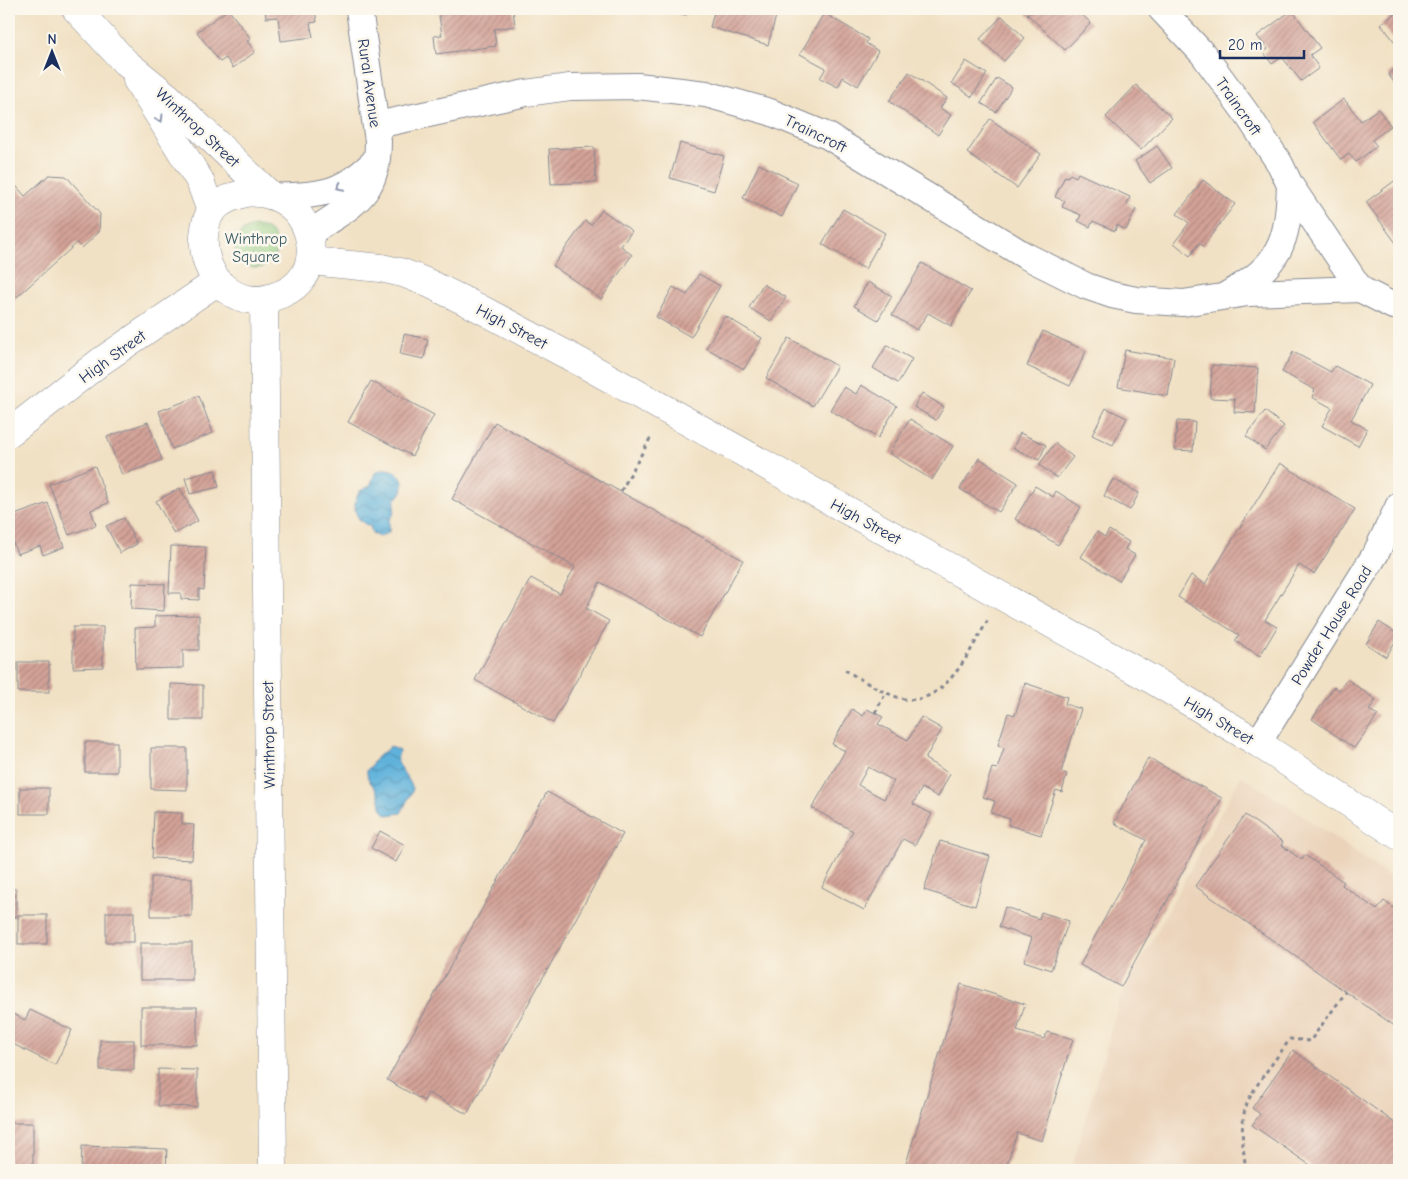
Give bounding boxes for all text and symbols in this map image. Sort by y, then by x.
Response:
north arrow [28,28,78,78]
scale bar [1220,28,1304,60]
text: N [47,31,57,48]
text: 20 m [1228,36,1262,54]
street label: Rural Avenue [354,38,384,129]
street label: Traincroft [1212,74,1265,139]
street label: Winthrop Street [152,84,243,171]
street label: Traincroft [782,111,850,157]
one-way arrow [153,113,163,122]
one-way arrow [337,181,346,191]
park label: Winthrop Square [225,230,287,266]
street label: High Street [473,301,550,353]
street label: High Street [76,326,150,387]
street label: High Street [827,495,904,549]
street label: Powder House Road [1288,563,1376,688]
street label: Winthrop Street [259,680,279,789]
street label: High Street [1181,693,1257,749]

